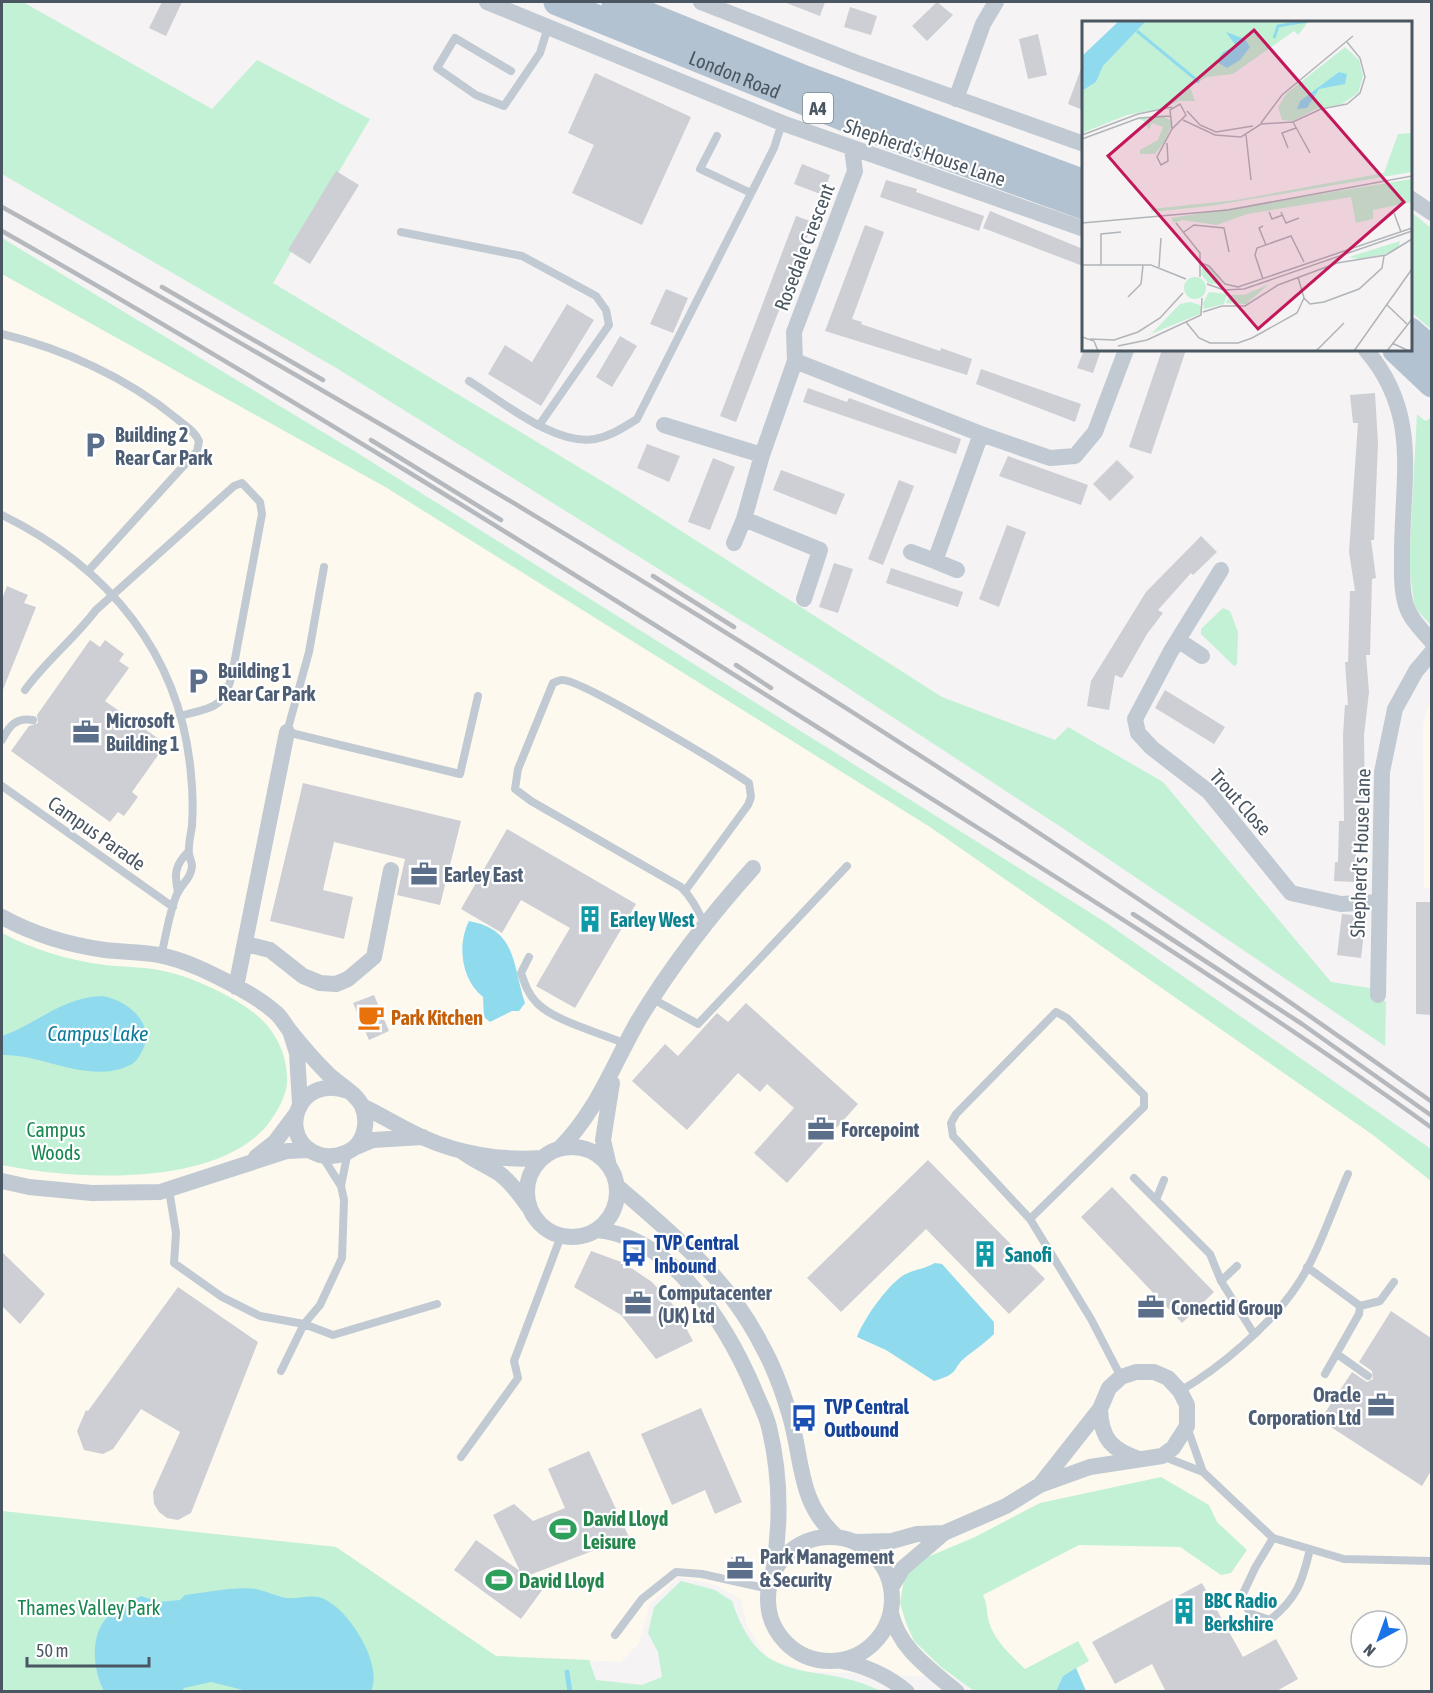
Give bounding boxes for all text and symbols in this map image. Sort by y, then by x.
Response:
inset map [1082,21,1412,351]
street label: London Road [686,45,784,102]
road number: A4 [803,93,833,123]
street label: Shepherd's House Lane [841,114,1009,190]
street label: Rosedale Crescent [769,180,839,314]
place label: Building 2 Rear Car Park [115,423,213,469]
parking icon: Building 2 Rear Car Park [80,430,110,460]
place label: Building 1 Rear Car Park [218,659,316,705]
parking icon: Building 1 Rear Car Park [183,666,213,696]
place label: Microsoft Building 1 [106,709,179,755]
office icon: Microsoft Building 1 [71,717,101,747]
street label: Trout Close [1205,764,1277,840]
street label: Shepherd's House Lane [1346,768,1374,938]
street label: Campus Parade [44,791,150,875]
office icon: Earley East [409,859,439,889]
place label: Earley East [444,863,524,886]
building icon: Earley West [575,904,605,934]
place label: Earley West [610,908,695,931]
cafe icon: Park Kitchen [356,1002,386,1032]
place label: Park Kitchen [391,1006,483,1029]
water label: Campus Lake [48,1021,148,1045]
office icon: Forcepoint [806,1114,836,1144]
park label: Campus Woods [27,1118,85,1164]
place label: Forcepoint [841,1118,920,1141]
place label: TVP Central Inbound [654,1231,739,1277]
bus stop icon: TVP Central Inbound [619,1238,649,1268]
building icon: Sanofi [970,1239,1000,1269]
place label: Sanofi [1005,1243,1052,1266]
place label: Computacenter (UK) Ltd [658,1281,773,1327]
office icon: Computacenter (UK) Ltd [623,1288,653,1318]
office icon: Conectid Group [1136,1292,1166,1322]
place label: Conectid Group [1171,1296,1283,1319]
place label: Oracle Corporation Ltd [1248,1383,1361,1429]
office icon: Oracle Corporation Ltd [1366,1390,1396,1420]
place label: TVP Central Outbound [824,1395,909,1441]
bus stop icon: TVP Central Outbound [789,1403,819,1433]
place label: David Lloyd Leisure [583,1507,668,1553]
sports icon: David Lloyd Leisure [548,1514,578,1544]
place label: Park Management & Security [760,1545,894,1591]
office icon: Park Management & Security [725,1553,755,1583]
sports icon: David Lloyd [484,1565,514,1595]
place label: David Lloyd [519,1569,604,1592]
place label: BBC Radio Berkshire [1204,1589,1277,1635]
park label: Thames Valley Park [18,1596,161,1619]
building icon: BBC Radio Berkshire [1169,1596,1199,1626]
north arrow [1349,1609,1409,1669]
scale bar [27,1630,148,1668]
text: 50 m [36,1640,68,1661]
text: N [1360,1640,1379,1660]

